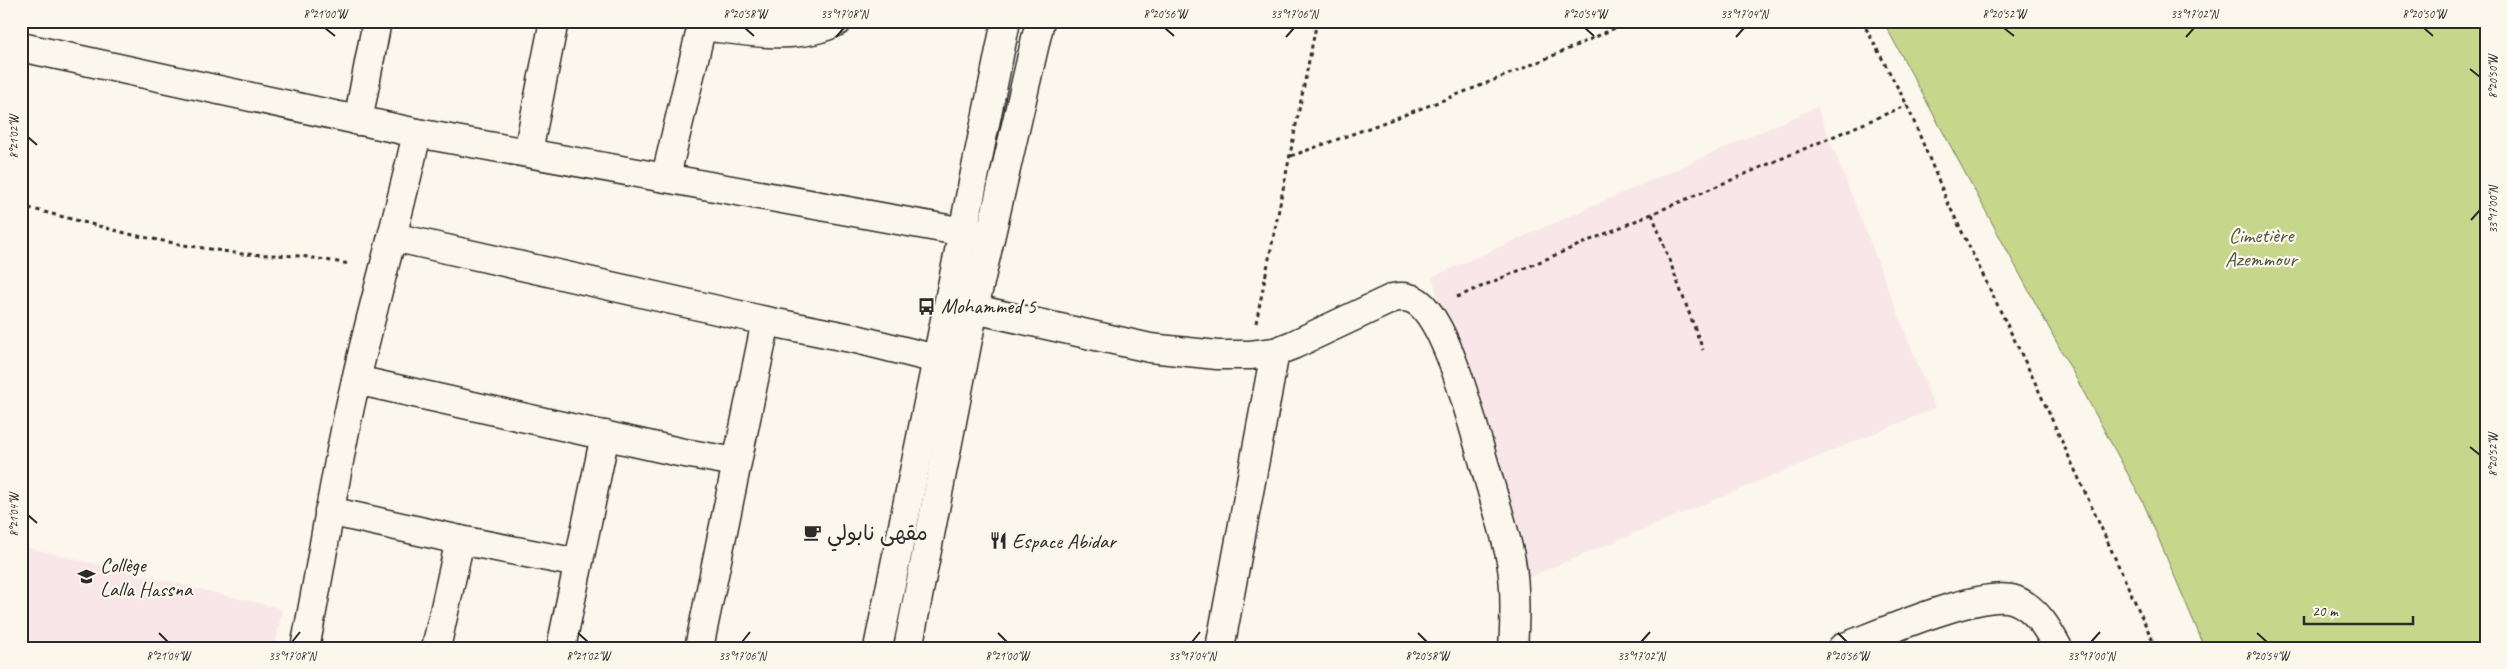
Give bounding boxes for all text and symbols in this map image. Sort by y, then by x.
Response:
text: 8°21'00"W [303,6,349,22]
text: 8°20'58"W [723,6,769,22]
text: 33°17'08"N [820,6,869,22]
text: 8°20'56"W [1143,6,1189,22]
text: 33°17'06"N [1270,6,1319,22]
text: 8°20'54"W [1563,6,1609,22]
text: 33°17'04"N [1720,6,1769,22]
text: 8°20'52"W [1982,6,2028,22]
text: 33°17'02"N [2170,6,2219,22]
text: 8°20'50"W [2402,6,2448,22]
text: 8°20'50"W [2485,53,2501,99]
text: 8°21'02"W [6,113,22,159]
text: 33°17'00"N [2485,185,2501,234]
park label: Cimetière Azemmour [2225,222,2299,272]
place label: Mohammed 5 [941,293,1037,319]
bus stop icon: Mohammed 5 [917,296,937,316]
text: 8°20'52"W [2485,431,2501,477]
text: 8°21'04"W [6,491,22,537]
place label: مقهى نابولي [827,520,928,552]
cafe icon: مقهى نابولي [803,523,823,543]
place label: Espace Abidar [1012,528,1117,554]
restaurant icon: Espace Abidar [988,531,1008,551]
place label: Collège Lalla Hassna [100,552,194,602]
school or university icon: Collège Lalla Hassna [76,567,96,587]
scale bar [2304,594,2413,626]
text: 20 m [2312,602,2339,621]
text: 8°21'04"W [146,648,192,664]
text: 33°17'08"N [268,648,317,664]
text: 8°21'02"W [566,648,612,664]
text: 33°17'06"N [718,648,767,664]
text: 8°21'00"W [985,648,1031,664]
text: 33°17'04"N [1168,648,1217,664]
text: 8°20'58"W [1405,648,1451,664]
text: 33°17'02"N [1617,648,1666,664]
text: 8°20'56"W [1825,648,1871,664]
text: 33°17'00"N [2067,648,2116,664]
text: 8°20'54"W [2245,648,2291,664]

